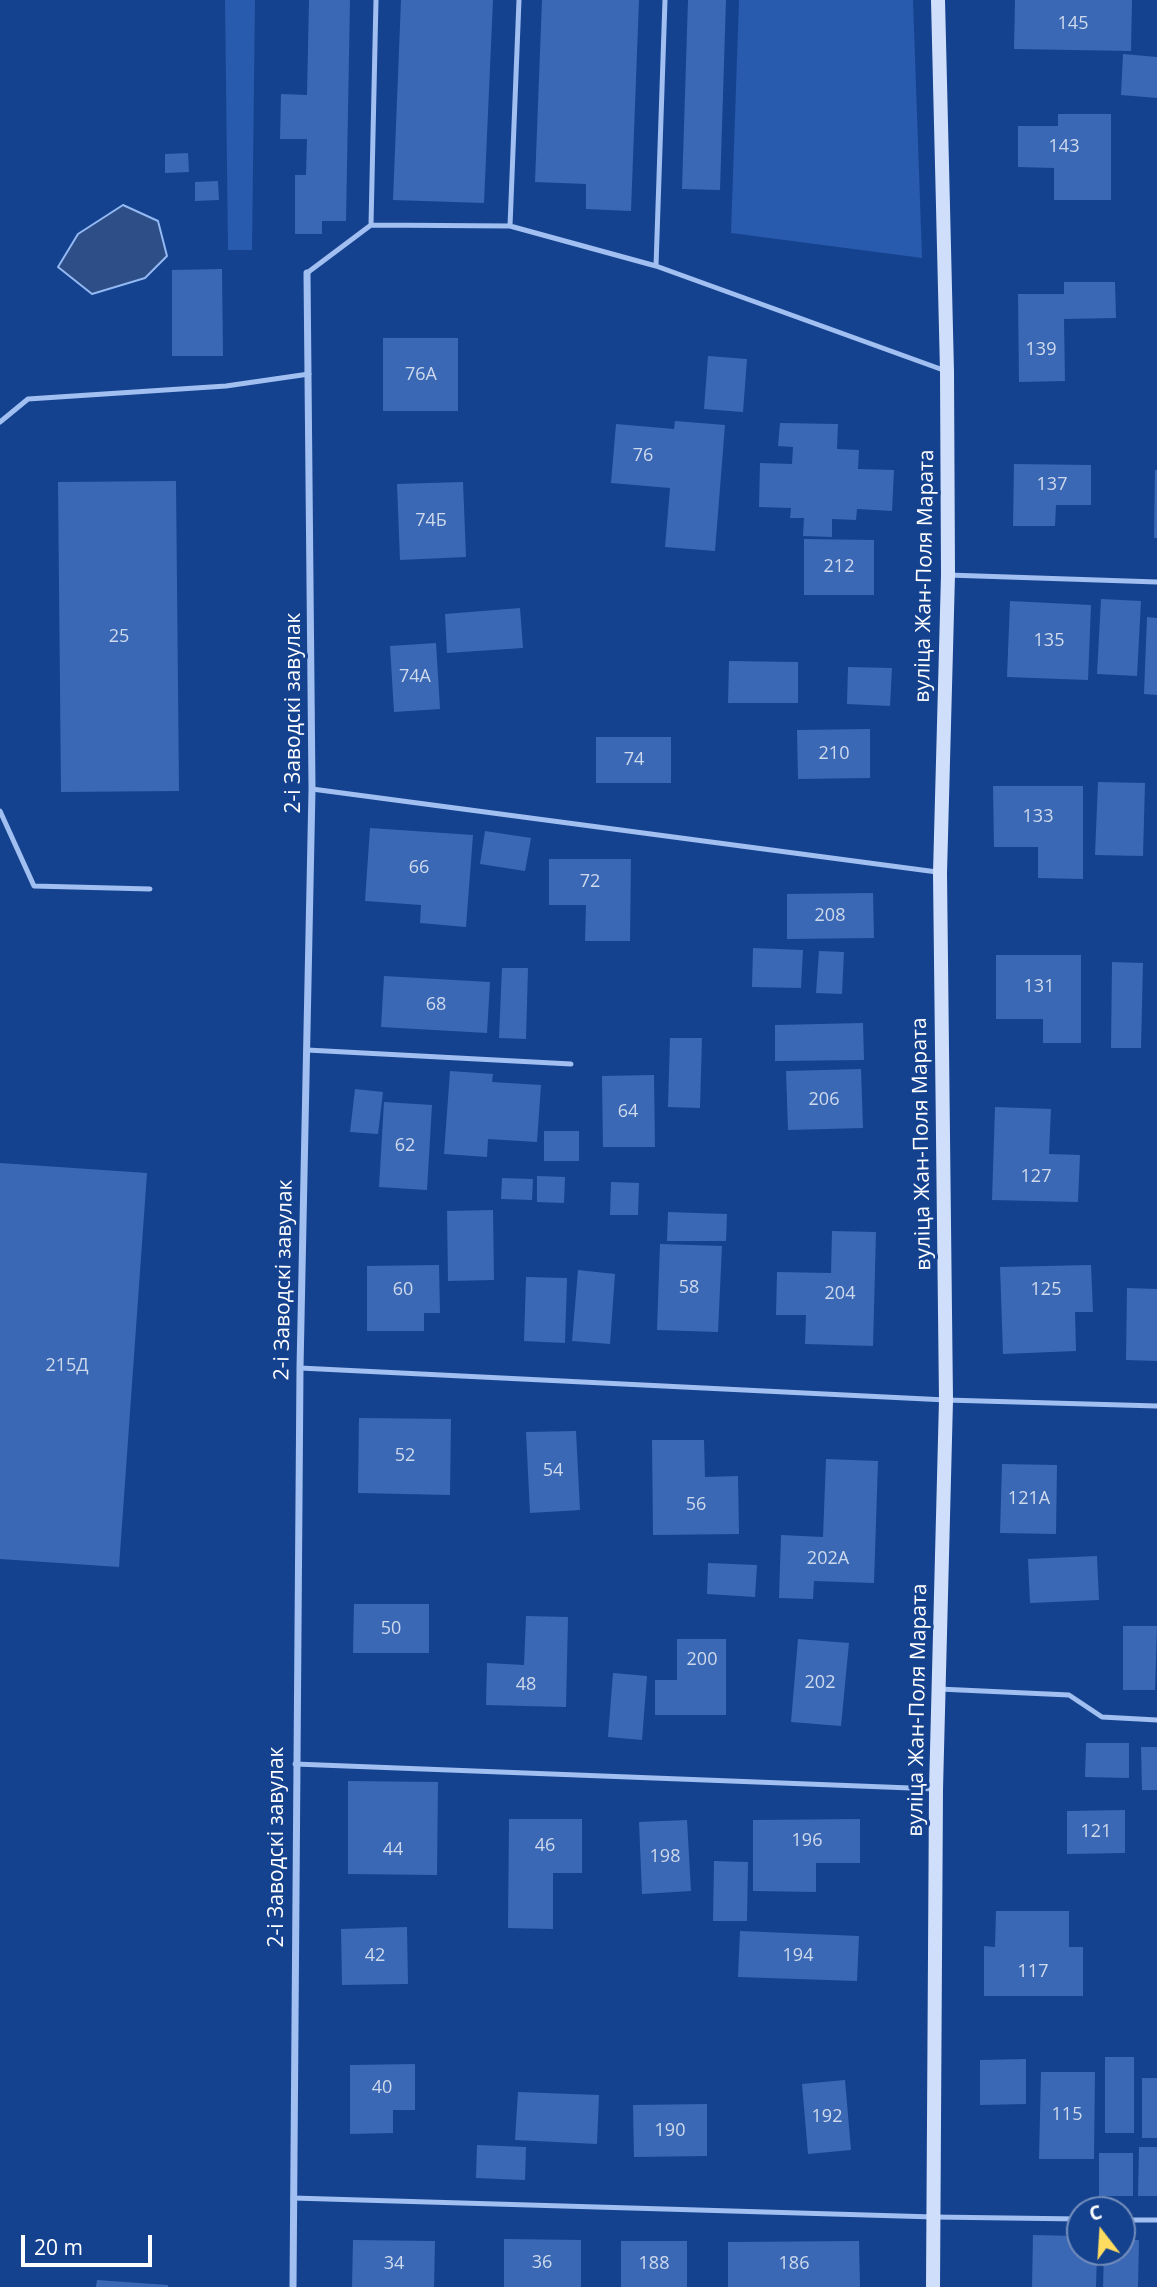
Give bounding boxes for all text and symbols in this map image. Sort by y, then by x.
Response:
house number: 145 [1058,13,1088,35]
house number: 143 [1049,136,1079,158]
house number: 139 [1026,339,1056,361]
house number: 76А [405,364,437,386]
house number: 76 [633,445,653,467]
street label: вуліца Жан-Поля Марата [910,449,940,703]
house number: 137 [1037,474,1067,496]
house number: 74Б [415,510,447,532]
house number: 212 [824,556,854,578]
street label: 2-і Заводскі завулак [281,613,307,813]
house number: 25 [109,626,129,648]
house number: 135 [1034,630,1064,652]
house number: 74А [399,666,431,688]
house number: 210 [819,743,849,765]
house number: 74 [624,749,644,771]
house number: 133 [1023,806,1053,828]
house number: 66 [409,857,429,879]
house number: 72 [580,871,600,893]
house number: 208 [815,905,845,927]
house number: 131 [1024,976,1054,998]
house number: 68 [426,994,446,1016]
street label: вуліца Жан-Поля Марата [907,1017,937,1271]
house number: 206 [809,1089,839,1111]
house number: 64 [618,1101,638,1123]
house number: 62 [395,1135,415,1157]
house number: 127 [1021,1166,1051,1188]
street label: 2-і Заводскі завулак [270,1179,298,1381]
house number: 58 [679,1277,699,1299]
house number: 60 [393,1279,413,1301]
house number: 125 [1031,1279,1061,1301]
house number: 204 [825,1283,855,1305]
house number: 215Д [45,1355,89,1377]
house number: 52 [395,1445,415,1467]
house number: 54 [543,1460,563,1482]
house number: 121А [1008,1488,1050,1510]
house number: 56 [686,1494,706,1516]
house number: 202А [807,1548,849,1570]
street label: вуліца Жан-Поля Марата [903,1583,933,1837]
house number: 50 [381,1618,401,1640]
house number: 200 [687,1649,717,1671]
house number: 202 [805,1672,835,1694]
house number: 48 [516,1674,536,1696]
street label: 2-і Заводскі завулак [264,1747,290,1947]
house number: 121 [1081,1821,1111,1843]
house number: 196 [792,1830,822,1852]
house number: 46 [535,1835,555,1857]
house number: 44 [383,1839,403,1861]
house number: 198 [650,1846,680,1868]
house number: 42 [365,1945,385,1967]
house number: 194 [783,1945,813,1967]
house number: 117 [1018,1961,1048,1983]
house number: 40 [372,2077,392,2099]
house number: 115 [1052,2104,1082,2126]
house number: 192 [812,2106,842,2128]
house number: 190 [655,2120,685,2142]
north arrow [1066,2196,1136,2266]
text: С [1086,2199,1105,2227]
scale bar [24,2220,156,2264]
text: 20 m [34,2233,83,2261]
house number: 36 [532,2252,552,2274]
house number: 34 [384,2253,404,2275]
house number: 188 [639,2253,669,2275]
house number: 186 [779,2253,809,2275]

